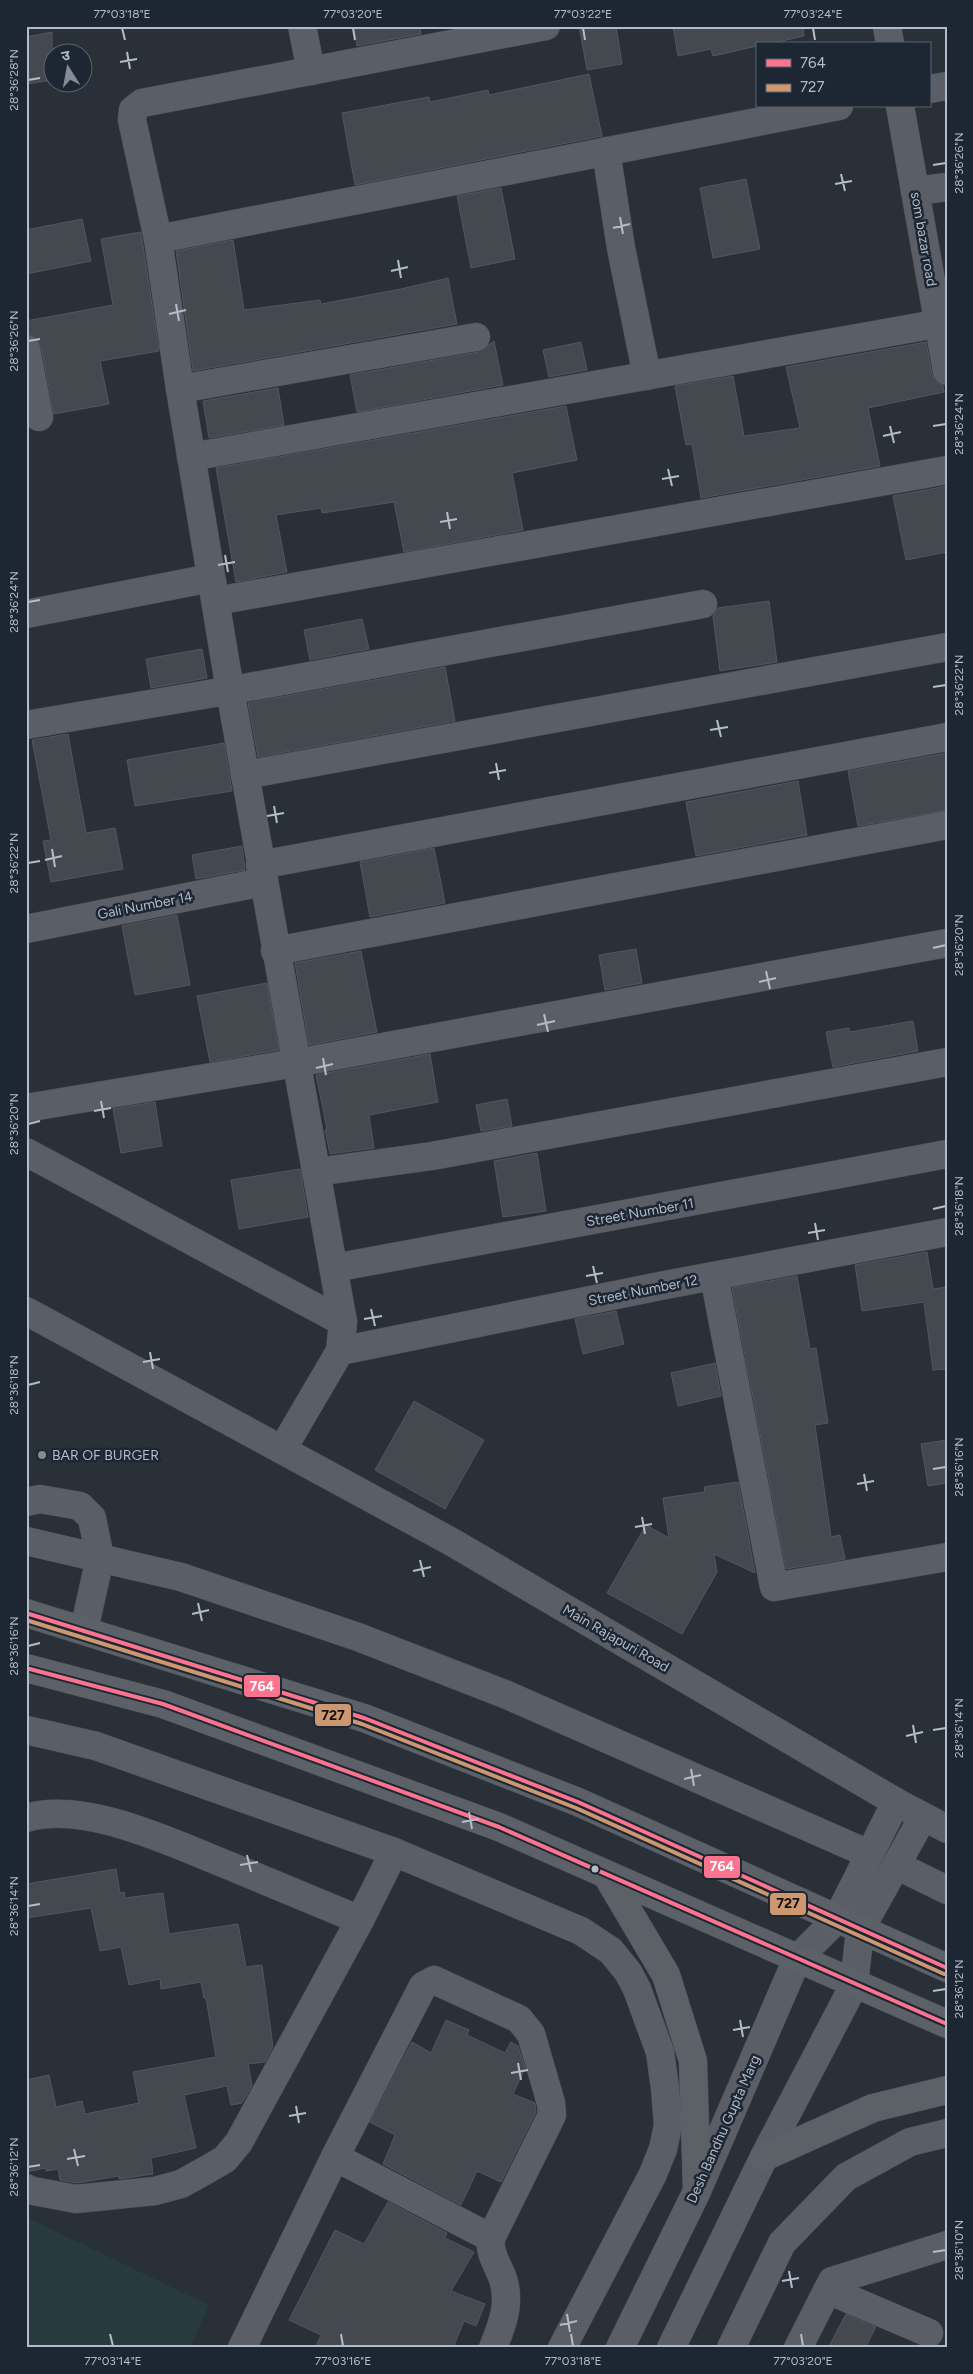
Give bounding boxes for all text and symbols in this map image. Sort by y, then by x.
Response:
text: 77°03'18"E [93,7,151,21]
text: 77°03'20"E [323,7,383,21]
text: 77°03'22"E [554,7,612,21]
text: 77°03'24"E [783,7,843,21]
north arrow [42,42,92,92]
legend [756,42,930,108]
text: उ [60,46,72,65]
text: 28°36'28"N [7,49,21,111]
text: 764 [800,54,826,72]
text: 727 [800,78,825,96]
text: 28°36'26"N [952,133,966,193]
street label: som bazar road [907,190,940,288]
text: 28°36'26"N [7,311,21,371]
text: 28°36'24"N [952,393,966,455]
text: 28°36'24"N [7,571,21,633]
text: 28°36'22"N [952,655,966,715]
text: 28°36'22"N [7,833,21,893]
street label: Gali Number 14 [96,888,194,923]
text: 28°36'20"N [952,914,966,976]
text: 28°36'20"N [7,1093,21,1155]
text: 28°36'18"N [952,1176,966,1236]
street label: Street Number 11 [585,1195,695,1230]
street label: Street Number 12 [587,1272,699,1309]
text: 28°36'18"N [7,1355,21,1415]
text: 28°36'16"N [952,1437,966,1497]
place label: BAR OF BURGER [52,1447,159,1464]
marker: BAR OF BURGER [36,1449,48,1461]
street label: Main Rajapuri Road [560,1601,672,1676]
text: 28°36'16"N [7,1616,21,1676]
line badge: 764 [243,1674,281,1698]
text: 764 [250,1678,275,1695]
text: 28°36'14"N [952,1698,966,1758]
line badge: 727 [314,1703,352,1727]
text: 727 [321,1707,345,1724]
line badge: 764 [703,1855,741,1879]
text: 764 [710,1858,735,1875]
unlabelled marker [590,1864,600,1874]
text: 28°36'14"N [7,1876,21,1936]
line badge: 727 [769,1892,807,1916]
text: 727 [776,1895,800,1912]
text: 28°36'12"N [952,1959,966,2019]
street label: Desh Bandhu Gupta Marg [683,2052,764,2206]
text: 28°36'12"N [7,2137,21,2197]
text: 28°36'10"N [952,2220,966,2280]
text: 77°03'14"E [84,2354,142,2368]
text: 77°03'16"E [315,2354,371,2368]
text: 77°03'18"E [544,2354,602,2368]
text: 77°03'20"E [773,2354,833,2368]

